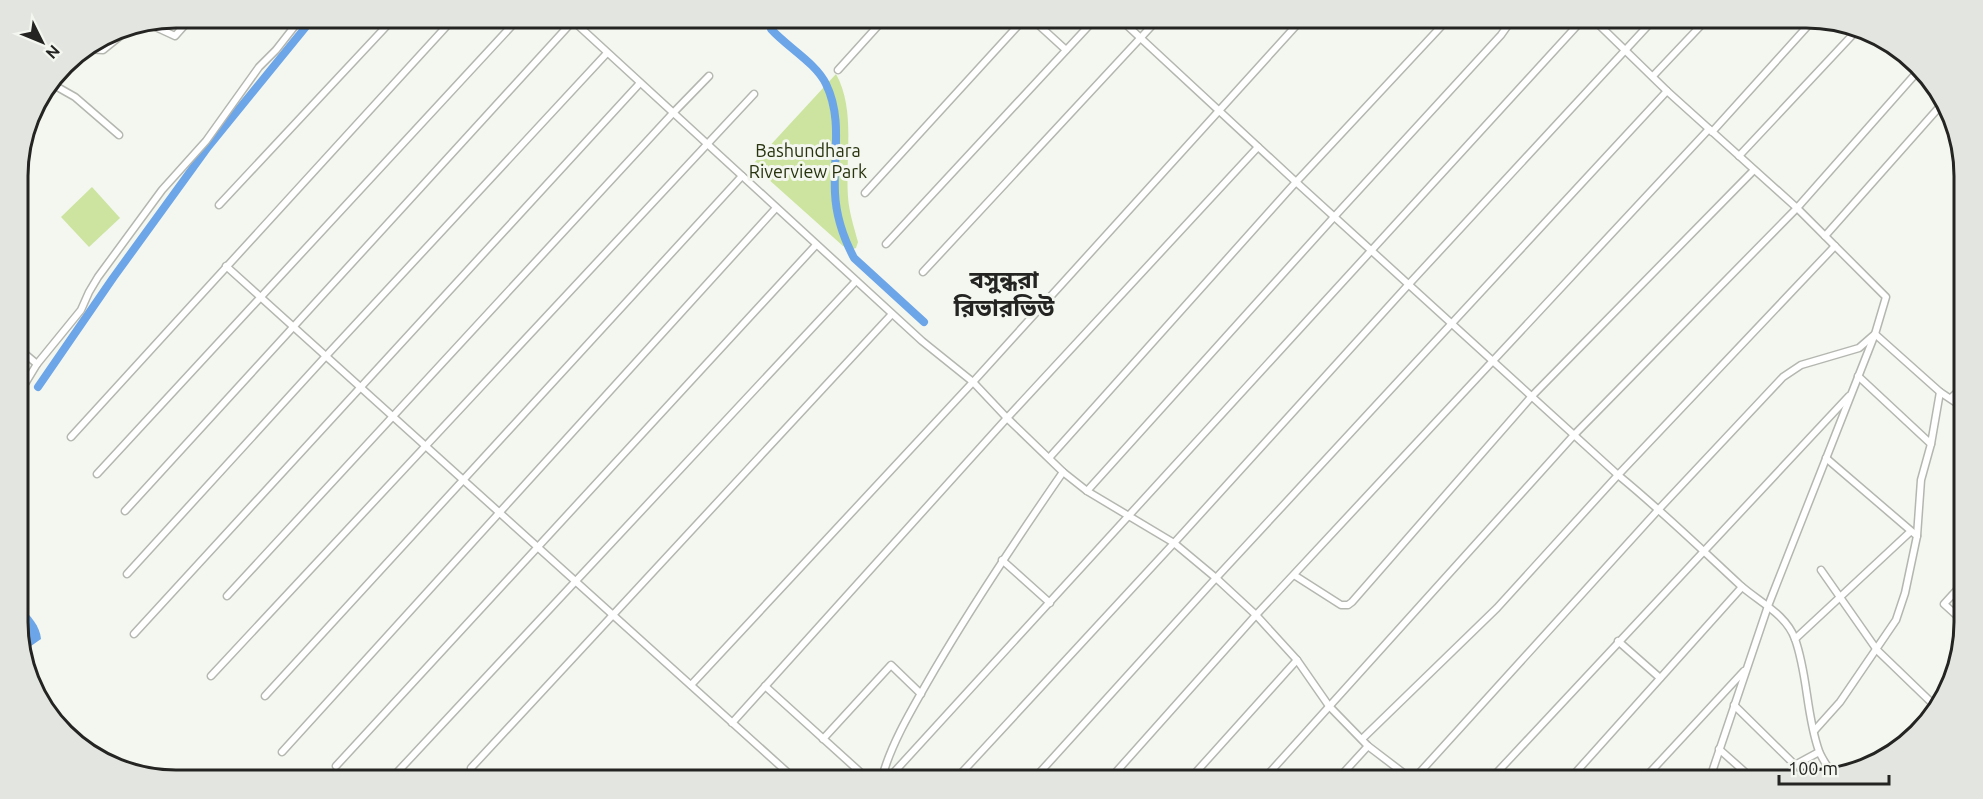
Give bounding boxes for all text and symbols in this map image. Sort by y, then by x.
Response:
north arrow [12,12,72,72]
text: N [42,42,64,63]
park label: Bashundhara Riverview Park [749,140,867,181]
district label: বসুন্ধরা রিভারভিউ [953,266,1055,321]
scale bar [1779,748,1888,786]
text: 100 m [1788,758,1838,778]

